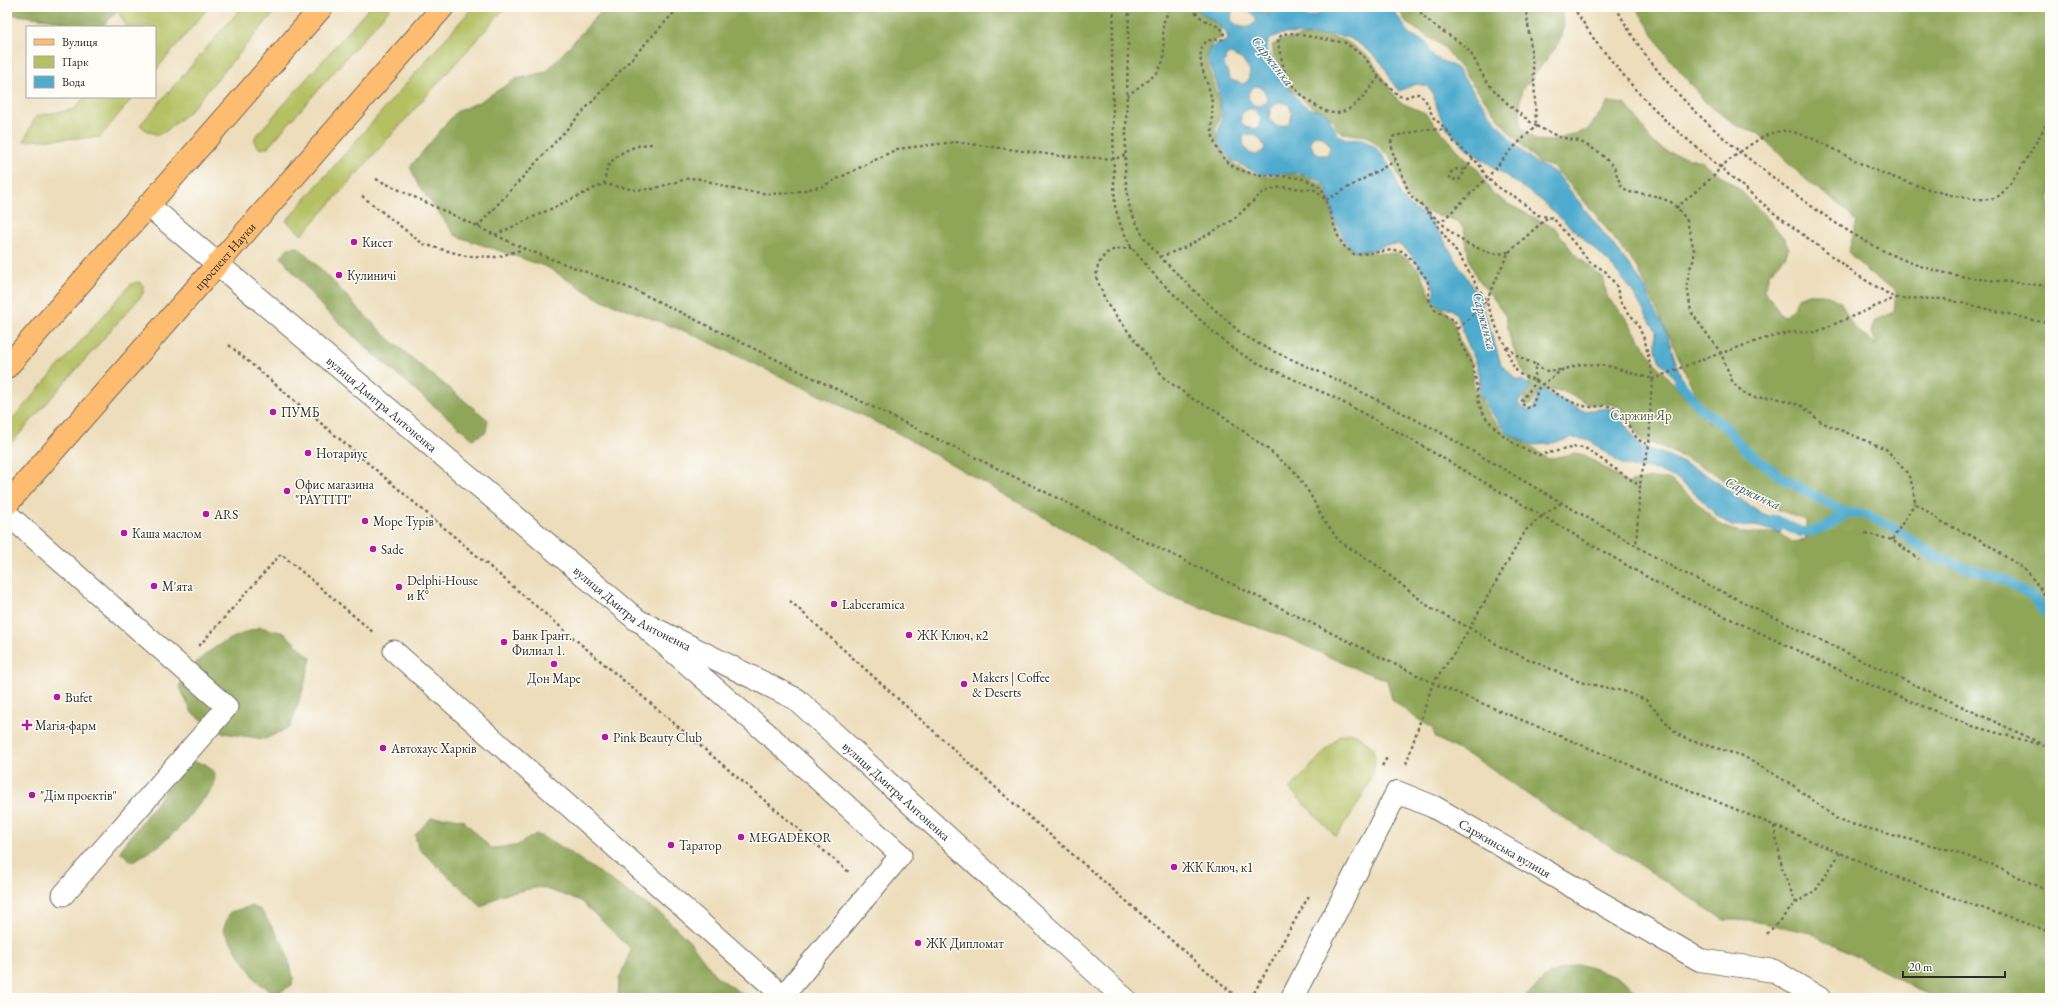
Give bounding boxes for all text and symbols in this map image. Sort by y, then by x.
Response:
legend [26,26,156,98]
water label: Саржинка [1248,32,1298,90]
text: Вулиця [62,34,98,50]
text: Парк [62,54,89,70]
text: Вода [62,74,85,90]
street label: проспект Науки [191,219,260,294]
place label: Кисет [362,234,394,251]
marker: Кисет [349,237,359,247]
place label: Кулиничі [347,267,396,284]
marker: Кулиничі [334,270,344,280]
water label: Саржинка [1469,290,1501,352]
street label: вулиця Дмитра Антоненка [323,352,441,456]
place label: ПУМБ [281,404,320,421]
marker: ПУМБ [268,407,278,417]
park label: Саржин Яр [1610,407,1672,424]
place label: Нотариус [316,445,368,462]
marker: Нотариус [303,448,313,458]
water label: Саржинка [1722,472,1784,514]
place label: Офис магазина "PAYTITI" [295,476,375,508]
marker: Офис магазина "PAYTITI" [282,486,292,496]
place label: ARS [213,506,238,523]
marker: ARS [201,509,211,519]
place label: Море Турів [373,513,434,530]
marker: Море Турів [360,516,370,526]
place label: Каша маслом [132,525,202,542]
marker: Каша маслом [119,528,129,538]
place label: Sade [381,541,404,558]
marker: Sade [368,544,378,554]
street label: вулиця Дмитра Антоненка [570,562,695,655]
place label: Delphi-House и К° [407,572,478,604]
place label: М'ята [162,578,193,595]
marker: М'ята [149,581,159,591]
marker: Delphi-House и К° [394,582,404,592]
place label: Labceramica [842,596,905,613]
marker: Labceramica [829,599,839,609]
place label: Банк Грант. Филиал 1. [512,627,572,659]
place label: ЖК Ключ, к2 [916,627,989,644]
marker: ЖК Ключ, к2 [904,630,914,640]
marker: Банк Грант. Филиал 1. [499,637,509,647]
marker: Дон Маре [549,659,559,669]
place label: Makers | Coffee & Deserts [972,669,1050,701]
place label: Дон Маре [527,670,581,687]
marker: Makers | Coffee & Deserts [959,679,969,689]
place label: Bufet [65,689,92,706]
marker: Bufet [52,692,62,702]
place label: Магія-фарм [35,717,96,734]
marker: Магія-фарм [22,720,32,730]
place label: Pink Beauty Club [613,729,702,746]
marker: Pink Beauty Club [600,732,610,742]
street label: вулиця Дмитра Антоненка [839,738,954,845]
place label: Автохаус Харків [390,740,477,757]
marker: Автохаус Харків [378,743,388,753]
place label: "Дім проєктів" [40,787,117,804]
marker: "Дім проєктів" [27,790,37,800]
street label: Саржинська вулиця [1455,815,1554,882]
place label: MEGADEKOR [749,829,832,846]
marker: MEGADEKOR [736,832,746,842]
place label: Таратор [679,837,722,854]
marker: Таратор [666,840,676,850]
place label: ЖК Ключ, к1 [1181,859,1253,876]
marker: ЖК Ключ, к1 [1169,862,1179,872]
place label: ЖК Дипломат [925,935,1004,952]
marker: ЖК Дипломат [913,938,923,948]
scale bar [1903,953,2005,979]
text: 20 m [1909,959,1933,975]

